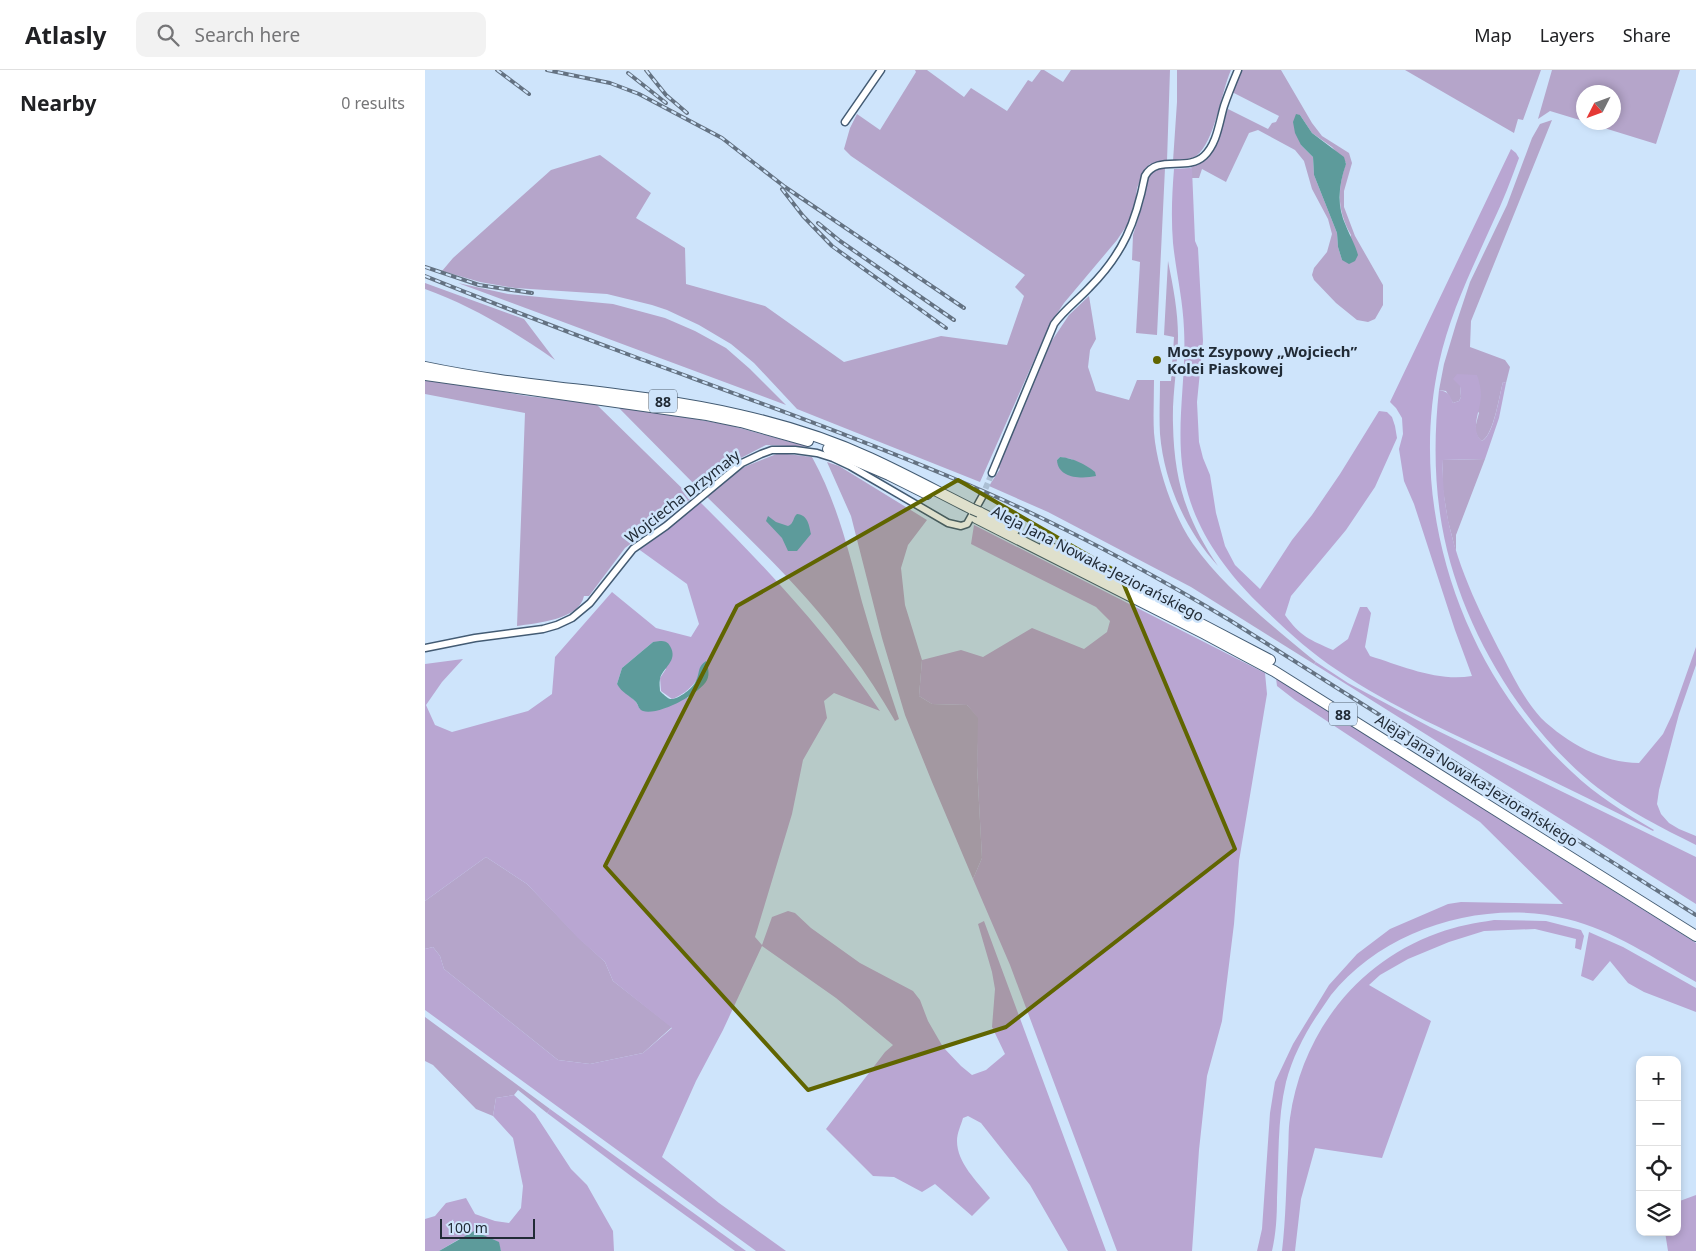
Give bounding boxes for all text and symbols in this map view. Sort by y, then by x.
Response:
search box [136,12,486,57]
text: Atlasly [25,18,106,51]
icon: search [154,21,182,49]
text: Search here [194,22,300,48]
text: Map [1474,23,1512,47]
text: Layers [1540,23,1595,47]
text: Share [1623,23,1671,47]
north arrow [1576,85,1621,130]
text: Nearby [20,89,96,117]
text: 0 results [341,92,405,114]
place label: Most Zsypowy „Wojciech” Kolei Piaskowej [1167,341,1357,378]
marker: Most Zsypowy „Wojciech” Kolei Piaskowej [1151,354,1163,366]
road number: 88 [649,390,677,412]
street label: Wojciecha Drzymały [620,445,744,547]
street label: Aleja Jana Nowaka-Jeziorańskiego [988,501,1208,625]
road number: 88 [1329,703,1357,726]
street label: Aleja Jana Nowaka-Jeziorańskiego [1372,709,1582,851]
map controls [1636,1056,1681,1236]
button: + [1636,1056,1681,1101]
button: − [1636,1101,1681,1146]
button: locate [1636,1146,1681,1191]
button: layers [1636,1191,1681,1236]
scale bar [440,1216,535,1239]
text: 100 m [447,1218,488,1237]

